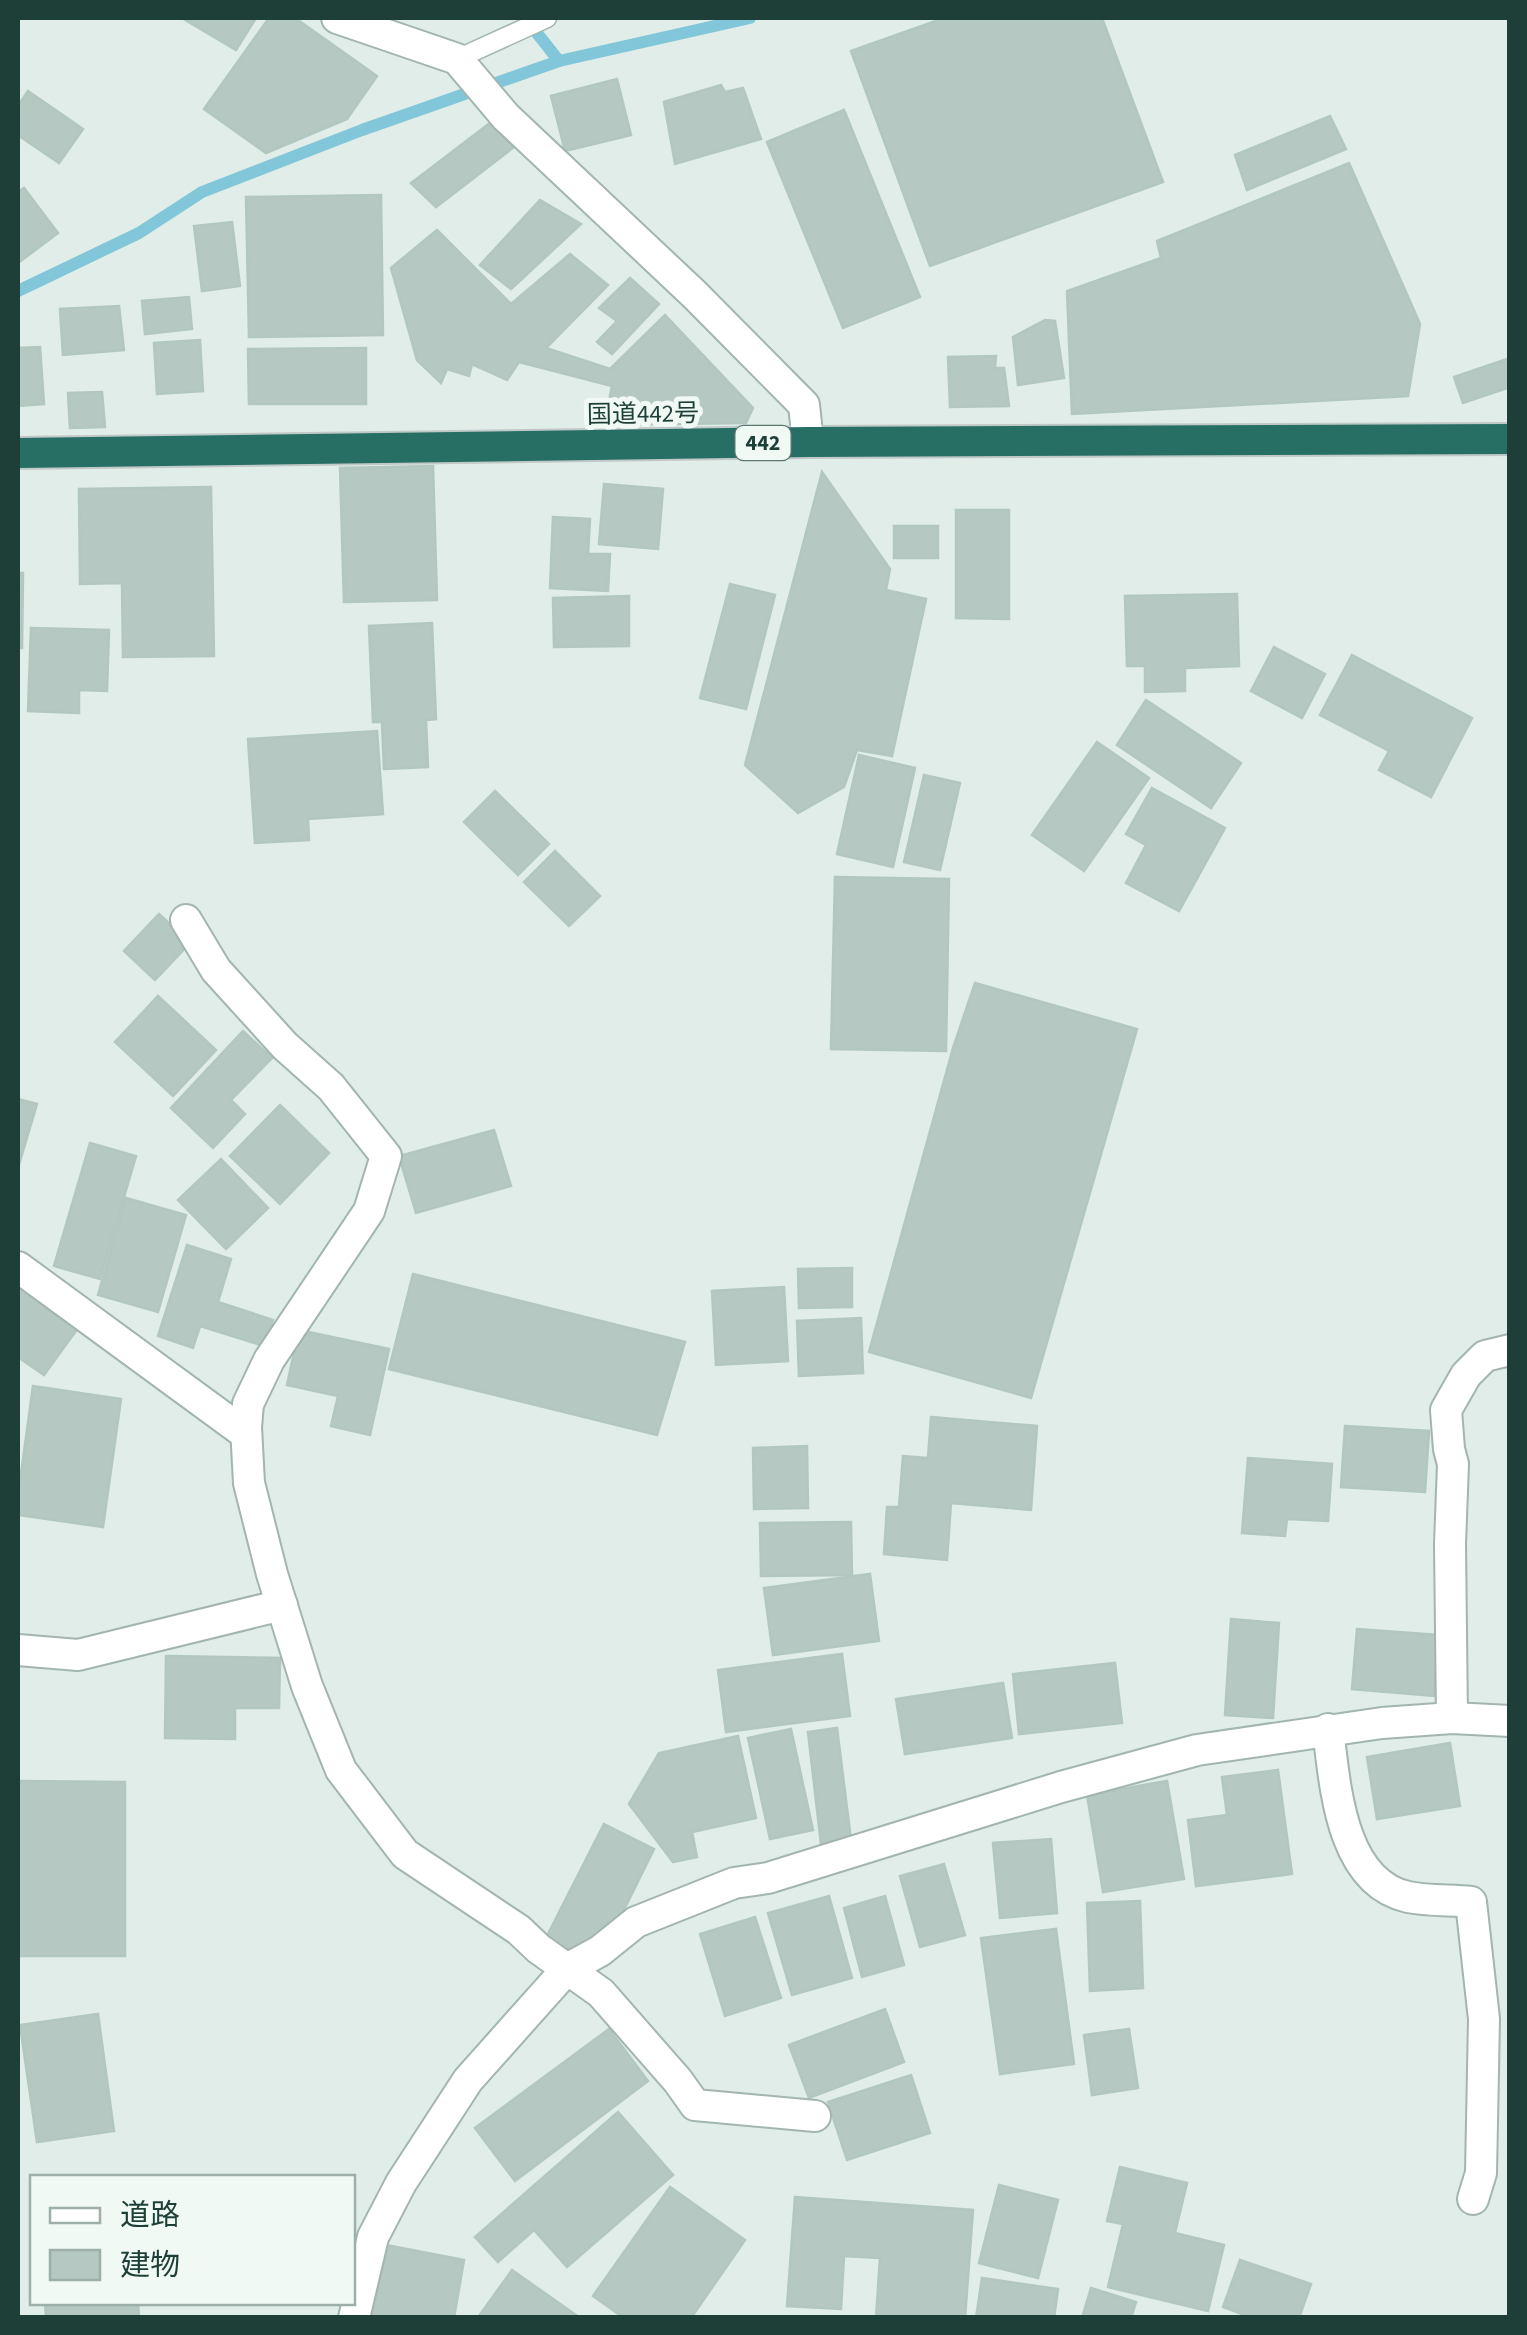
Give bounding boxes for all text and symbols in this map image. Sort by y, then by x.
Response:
street label: 国道442号 [587,395,699,433]
road number: 442 [736,426,790,460]
legend [30,2175,355,2305]
text: 道路 [120,2194,180,2237]
text: 建物 [120,2244,180,2287]

